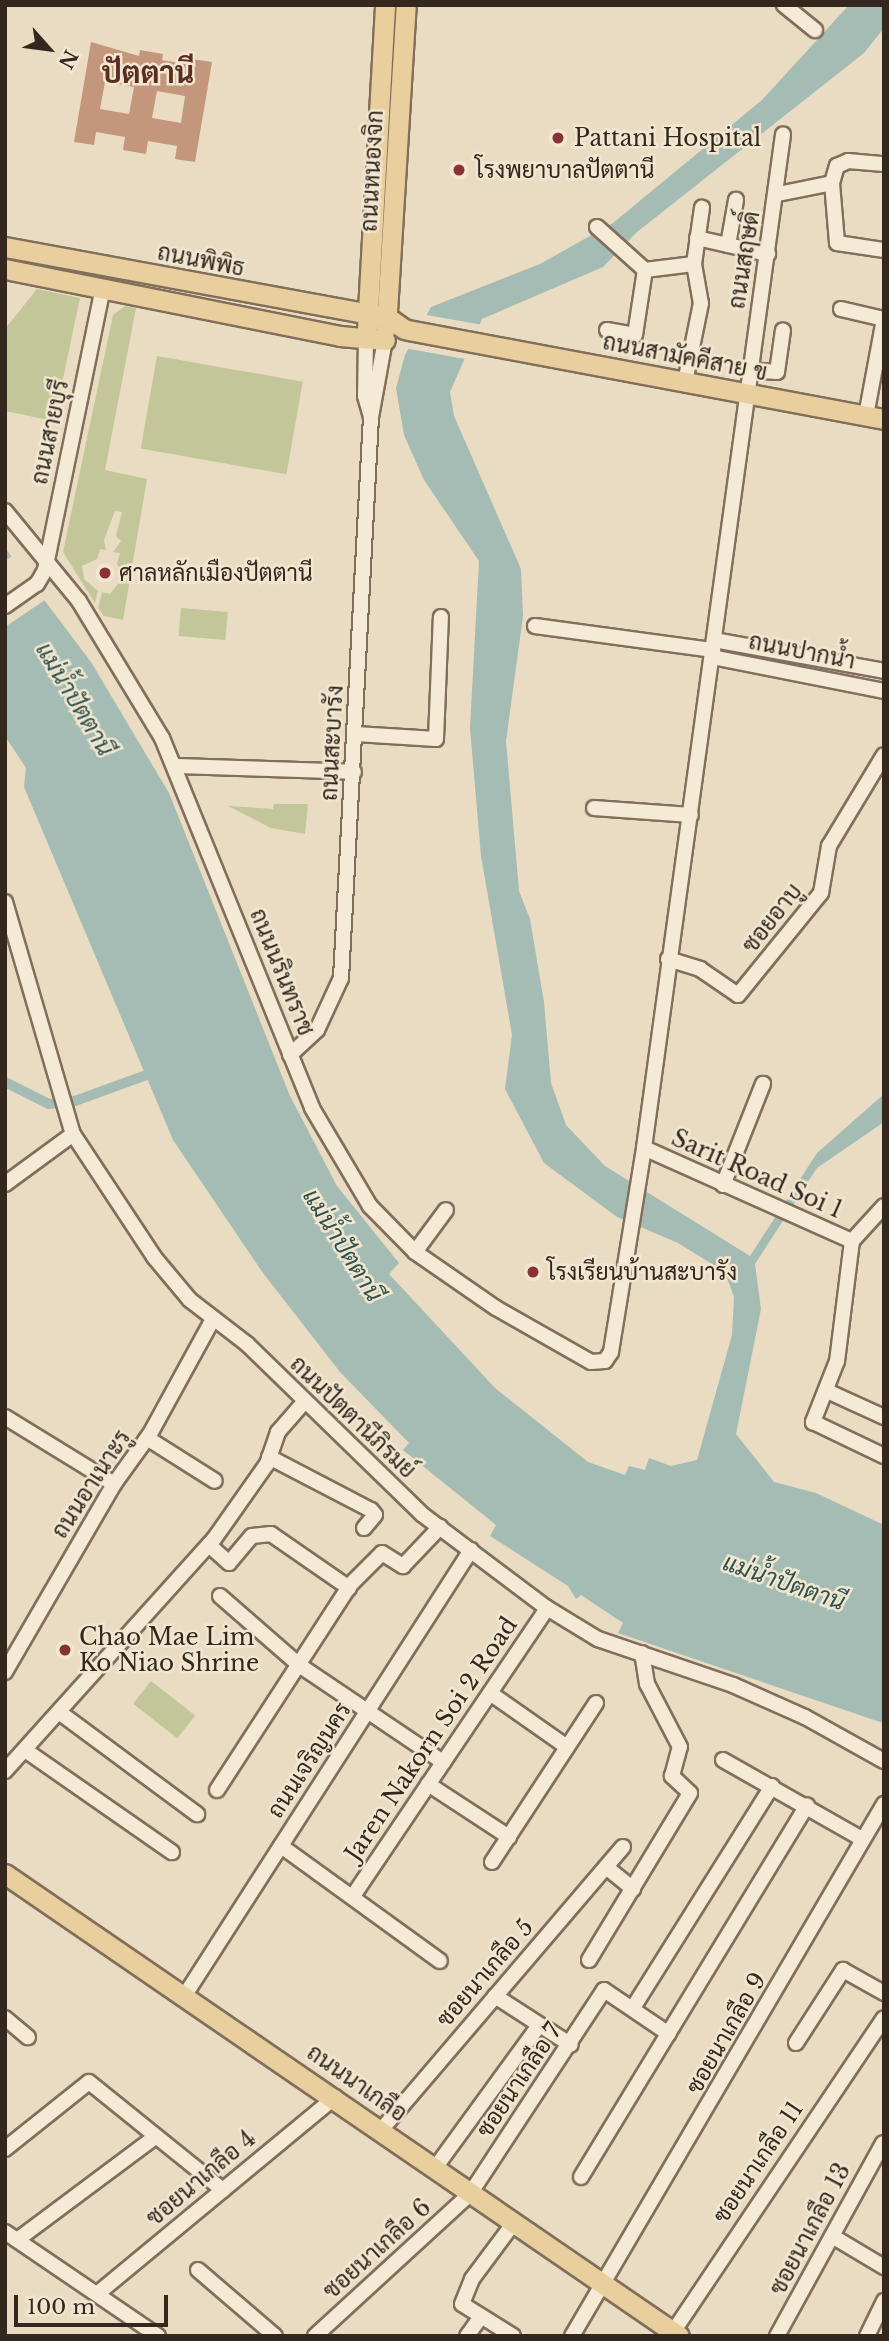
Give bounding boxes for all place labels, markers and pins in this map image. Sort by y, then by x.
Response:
place label: Pattani Hospital [574,124,761,152]
marker: Pattani Hospital [548,128,568,148]
place label: โรงพยาบาลปัตตานี [475,156,654,184]
marker: โรงพยาบาลปัตตานี [449,160,469,180]
place label: ศาลหลักเมืองปัตตานี [119,559,313,587]
marker: ศาลหลักเมืองปัตตานี [97,565,113,581]
place label: โรงเรียนบ้านสะบารัง [547,1258,737,1286]
marker: โรงเรียนบ้านสะบารัง [525,1264,541,1280]
place label: Chao Mae Lim Ko Niao Shrine [79,1623,259,1677]
marker: Chao Mae Lim Ko Niao Shrine [57,1642,73,1658]

